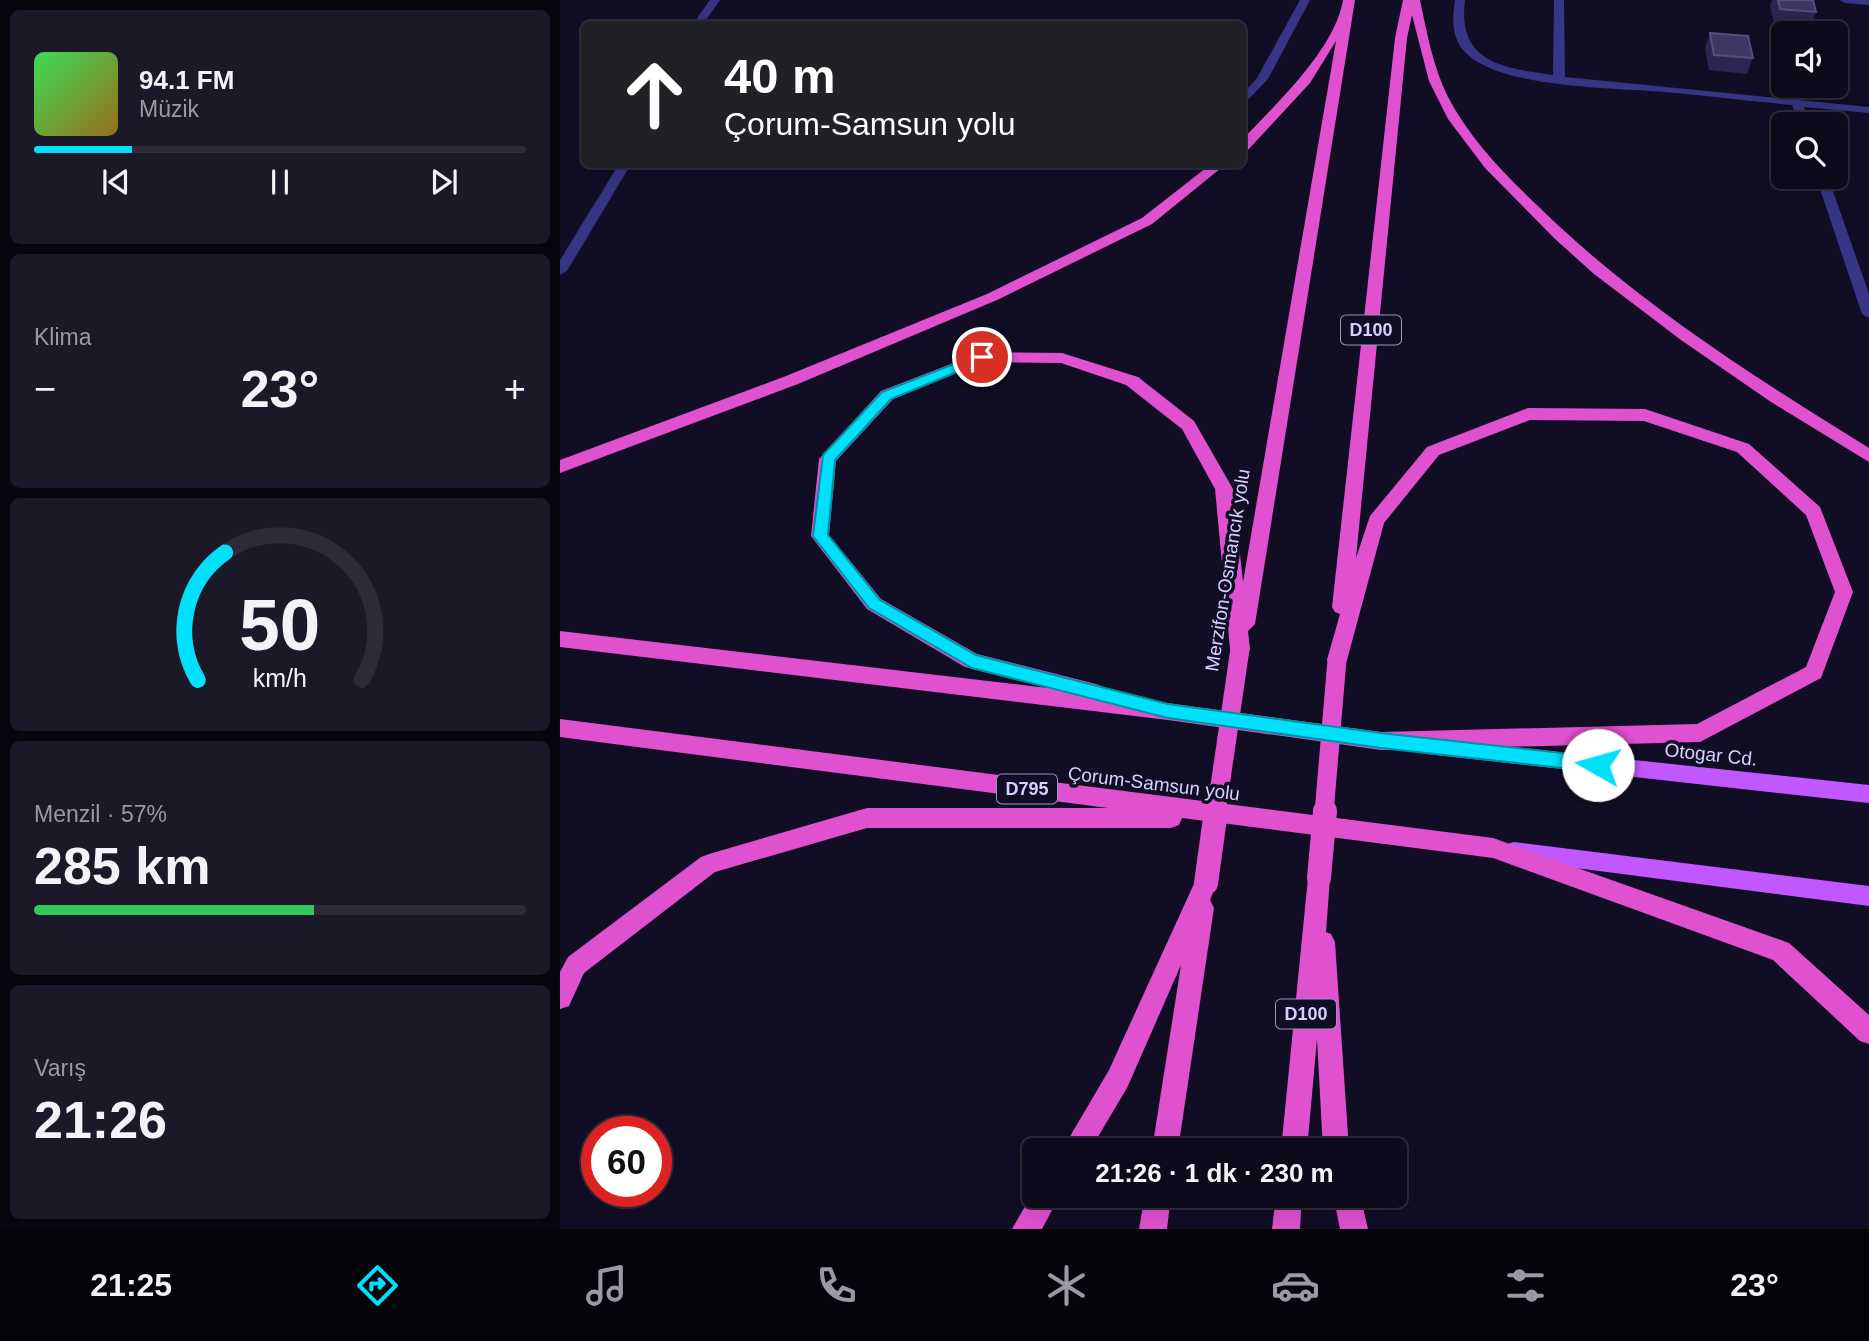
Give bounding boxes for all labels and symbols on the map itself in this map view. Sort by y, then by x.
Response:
road number: D100 [1341,316,1401,344]
pin [952,327,1012,387]
street label: Merzifon-Osmancık yolu [1201,467,1254,673]
position arrow [1561,728,1635,802]
street label: Otogar Cd. [1664,739,1758,770]
street label: Çorum-Samsun yolu [1067,763,1241,804]
road number: D795 [997,774,1057,804]
road number: D100 [1276,1000,1336,1028]
speed limit sign: 60 [581,1116,672,1207]

